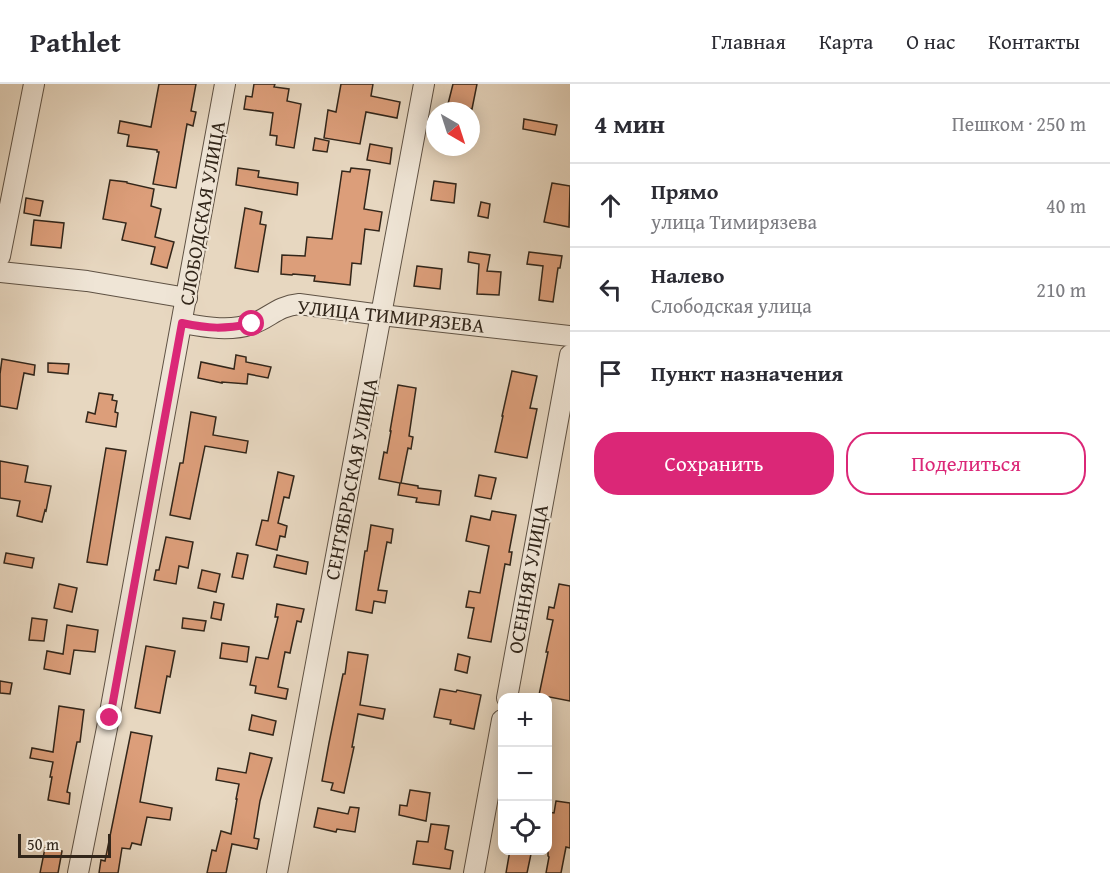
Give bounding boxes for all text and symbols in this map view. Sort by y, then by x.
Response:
text: Pathlet [30,21,121,62]
text: Главная [711,26,786,57]
text: Карта [819,26,873,57]
text: О нас [906,26,955,57]
text: Контакты [988,26,1080,57]
north arrow [426,102,480,156]
text: 4 мин [594,104,665,143]
text: Пешком · 250 m [952,109,1086,138]
street label: СЛОБОДСКАЯ УЛИЦА [171,118,232,307]
text: Прямо [651,175,718,207]
icon: ahead [594,189,627,222]
text: 40 m [1046,191,1086,220]
text: улица Тимирязева [651,207,817,236]
text: Налево [651,259,724,291]
icon: left [594,273,627,306]
text: 210 m [1036,275,1086,304]
street label: УЛИЦА ТИМИРЯЗЕВА [296,291,486,340]
text: Слободская улица [651,291,812,320]
route start [238,310,264,336]
icon: arrive [594,357,627,390]
text: Пункт назначения [651,357,843,389]
street label: СЕНТЯБРЬСКАЯ УЛИЦА [317,375,384,582]
button: Сохранить [594,432,834,495]
button: Поделиться [846,432,1086,495]
street label: ОСЕННЯЯ УЛИЦА [500,502,555,656]
map controls [498,693,552,855]
button: + [498,693,552,747]
route end [96,704,122,730]
button: − [498,747,552,801]
button: locate [498,801,552,855]
scale bar [18,831,111,858]
text: 50 m [27,832,59,856]

